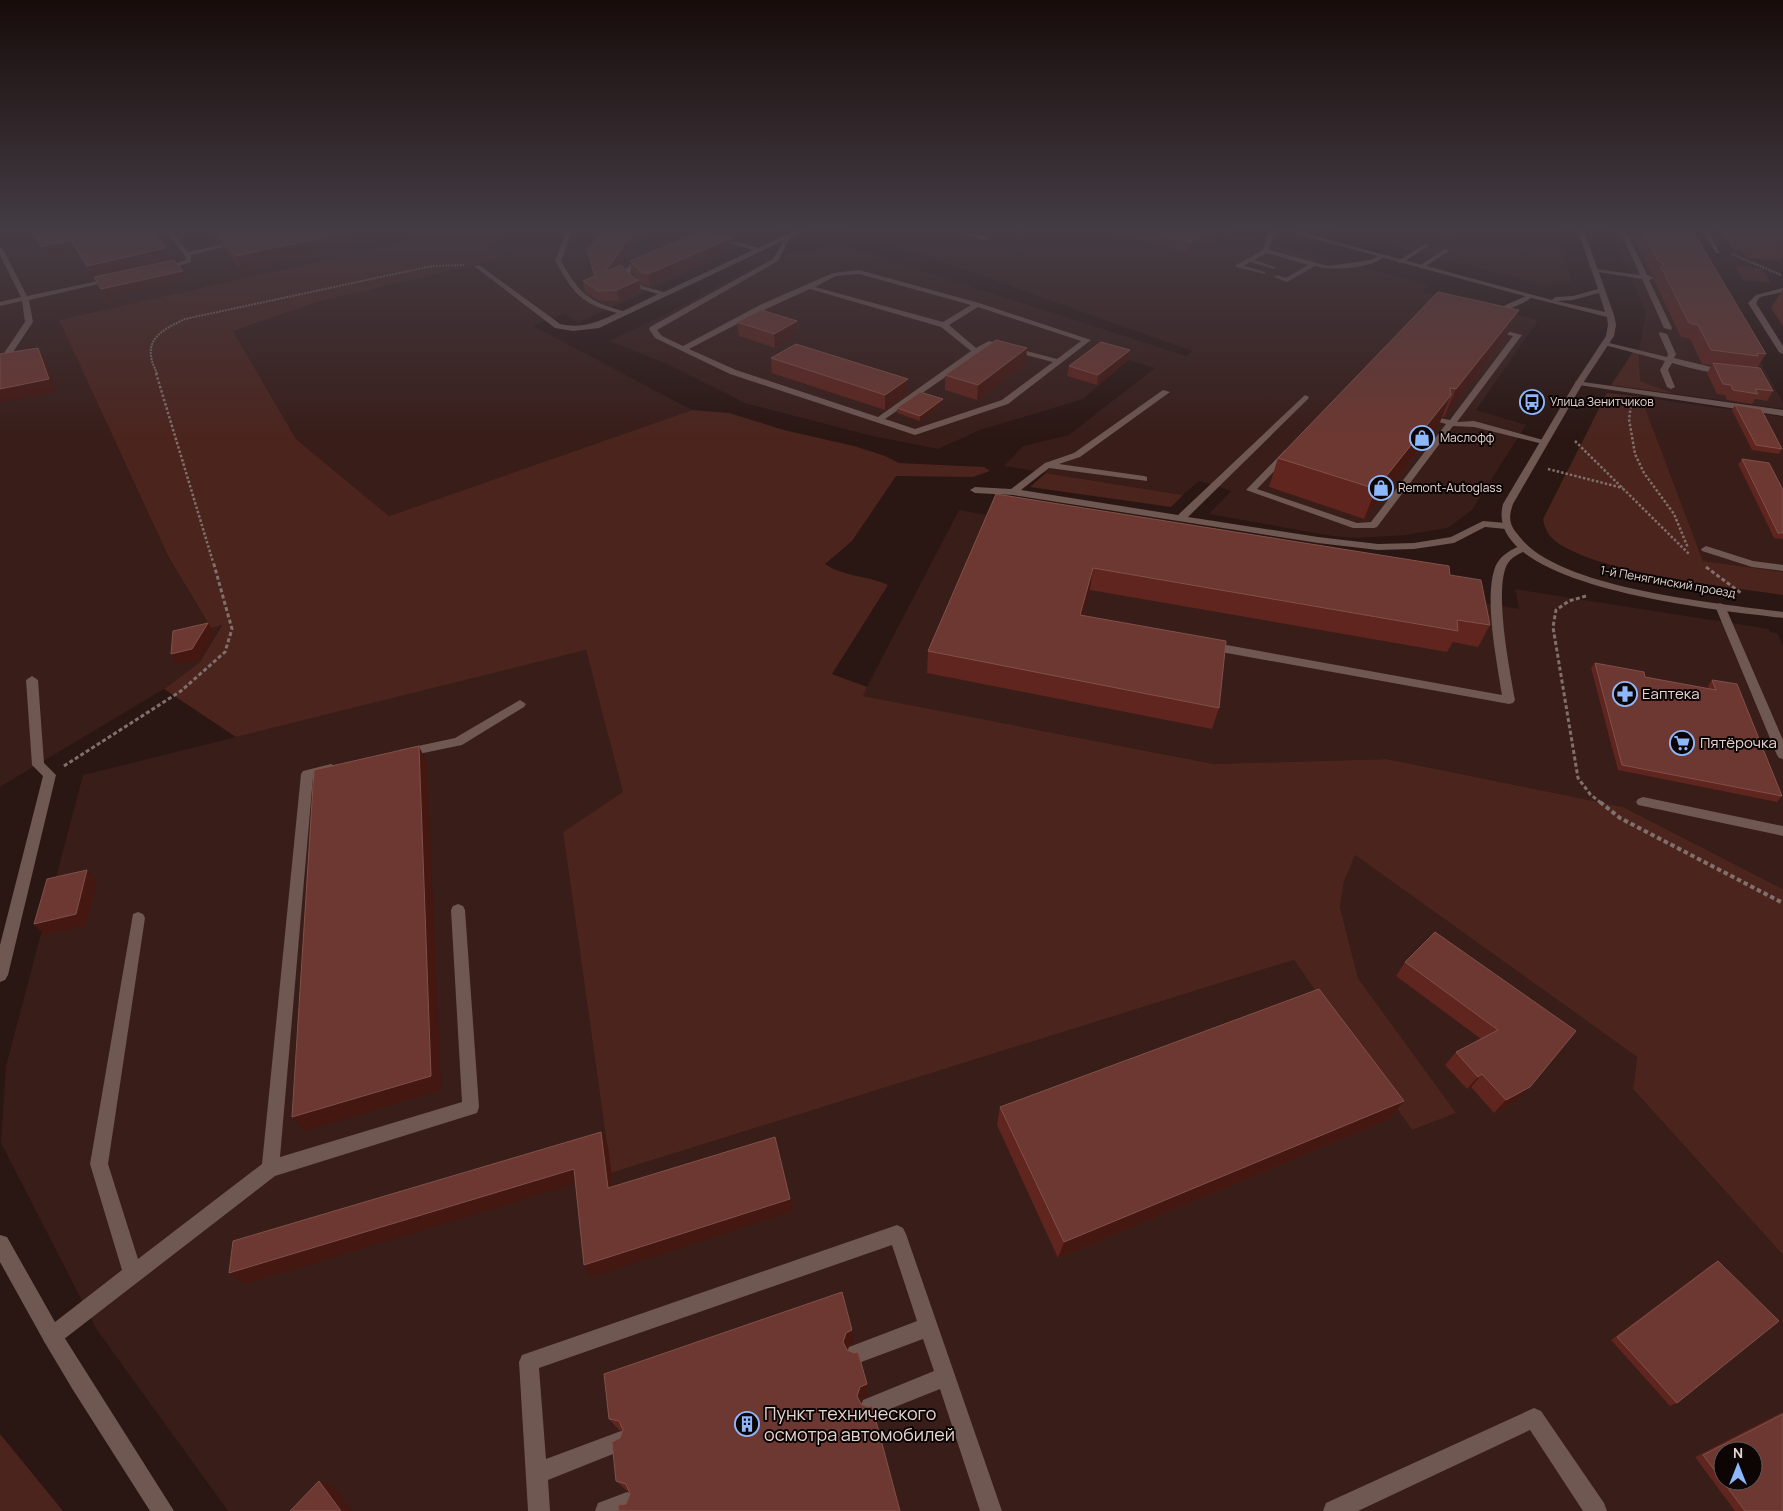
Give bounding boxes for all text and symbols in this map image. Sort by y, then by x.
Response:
bus stop icon: Улица Зенитчиков [1519,389,1545,415]
place label: Улица Зенитчиков [1550,393,1654,410]
shop icon: Маслофф [1409,425,1435,451]
place label: Маслофф [1440,429,1495,446]
shop icon: Remont-Autoglass [1368,475,1394,501]
place label: Remont-Autoglass [1398,479,1502,496]
street label: 1-й Пенягинский проезд [1599,561,1737,602]
pharmacy icon: Еаптека [1612,681,1638,707]
place label: Еаптека [1642,683,1700,704]
supermarket icon: Пятёрочка [1669,730,1695,756]
place label: Пятёрочка [1700,732,1777,753]
place label: Пункт технического осмотра автомобилей [764,1401,955,1446]
building icon: Пункт технического осмотра автомобилей [734,1411,760,1437]
north arrow [1713,1441,1763,1491]
text: N [1733,1443,1743,1462]

